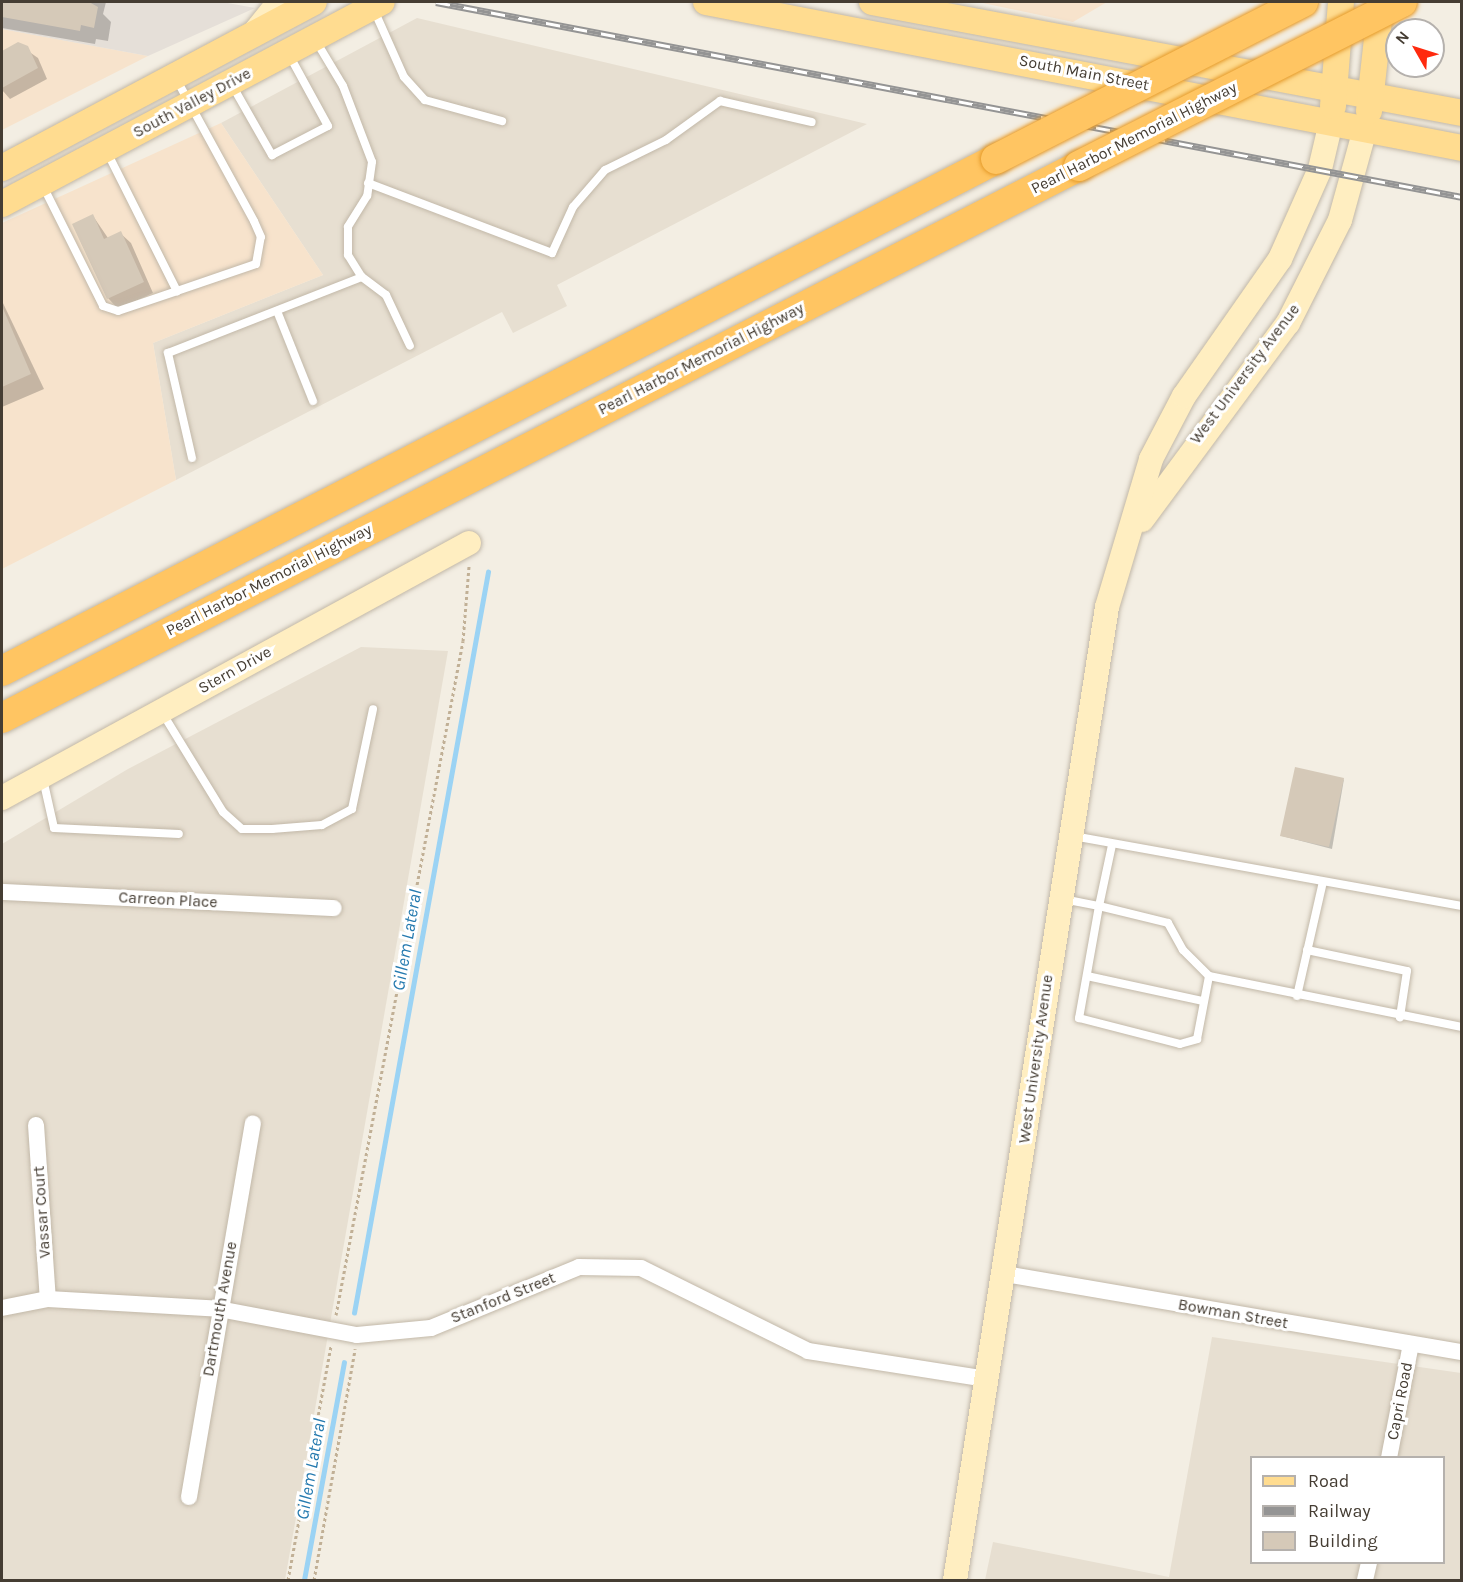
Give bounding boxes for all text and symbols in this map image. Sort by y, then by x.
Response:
north arrow [1385,18,1445,78]
text: N [1391,27,1413,48]
street label: South Main Street [1017,51,1151,95]
street label: South Valley Drive [130,64,254,142]
street label: Pearl Harbor Memorial Highway [1028,78,1240,198]
street label: Pearl Harbor Memorial Highway [595,299,807,419]
street label: West University Avenue [1186,300,1304,448]
street label: Pearl Harbor Memorial Highway [163,520,375,640]
street label: Stern Drive [195,642,275,698]
street label: Carreon Place [118,888,218,912]
water label: Gillem Lateral [387,888,427,992]
street label: West University Avenue [1015,973,1057,1145]
street label: Vassar Court [29,1165,55,1259]
street label: Dartmouth Avenue [199,1240,241,1378]
street label: Stanford Street [448,1268,558,1328]
street label: Bowman Street [1176,1295,1290,1333]
street label: Capri Road [1383,1360,1417,1442]
water label: Gillem Lateral [291,1417,331,1521]
legend [1250,1456,1445,1564]
text: Road [1308,1470,1349,1492]
text: Railway [1308,1500,1371,1522]
text: Building [1308,1530,1378,1552]

